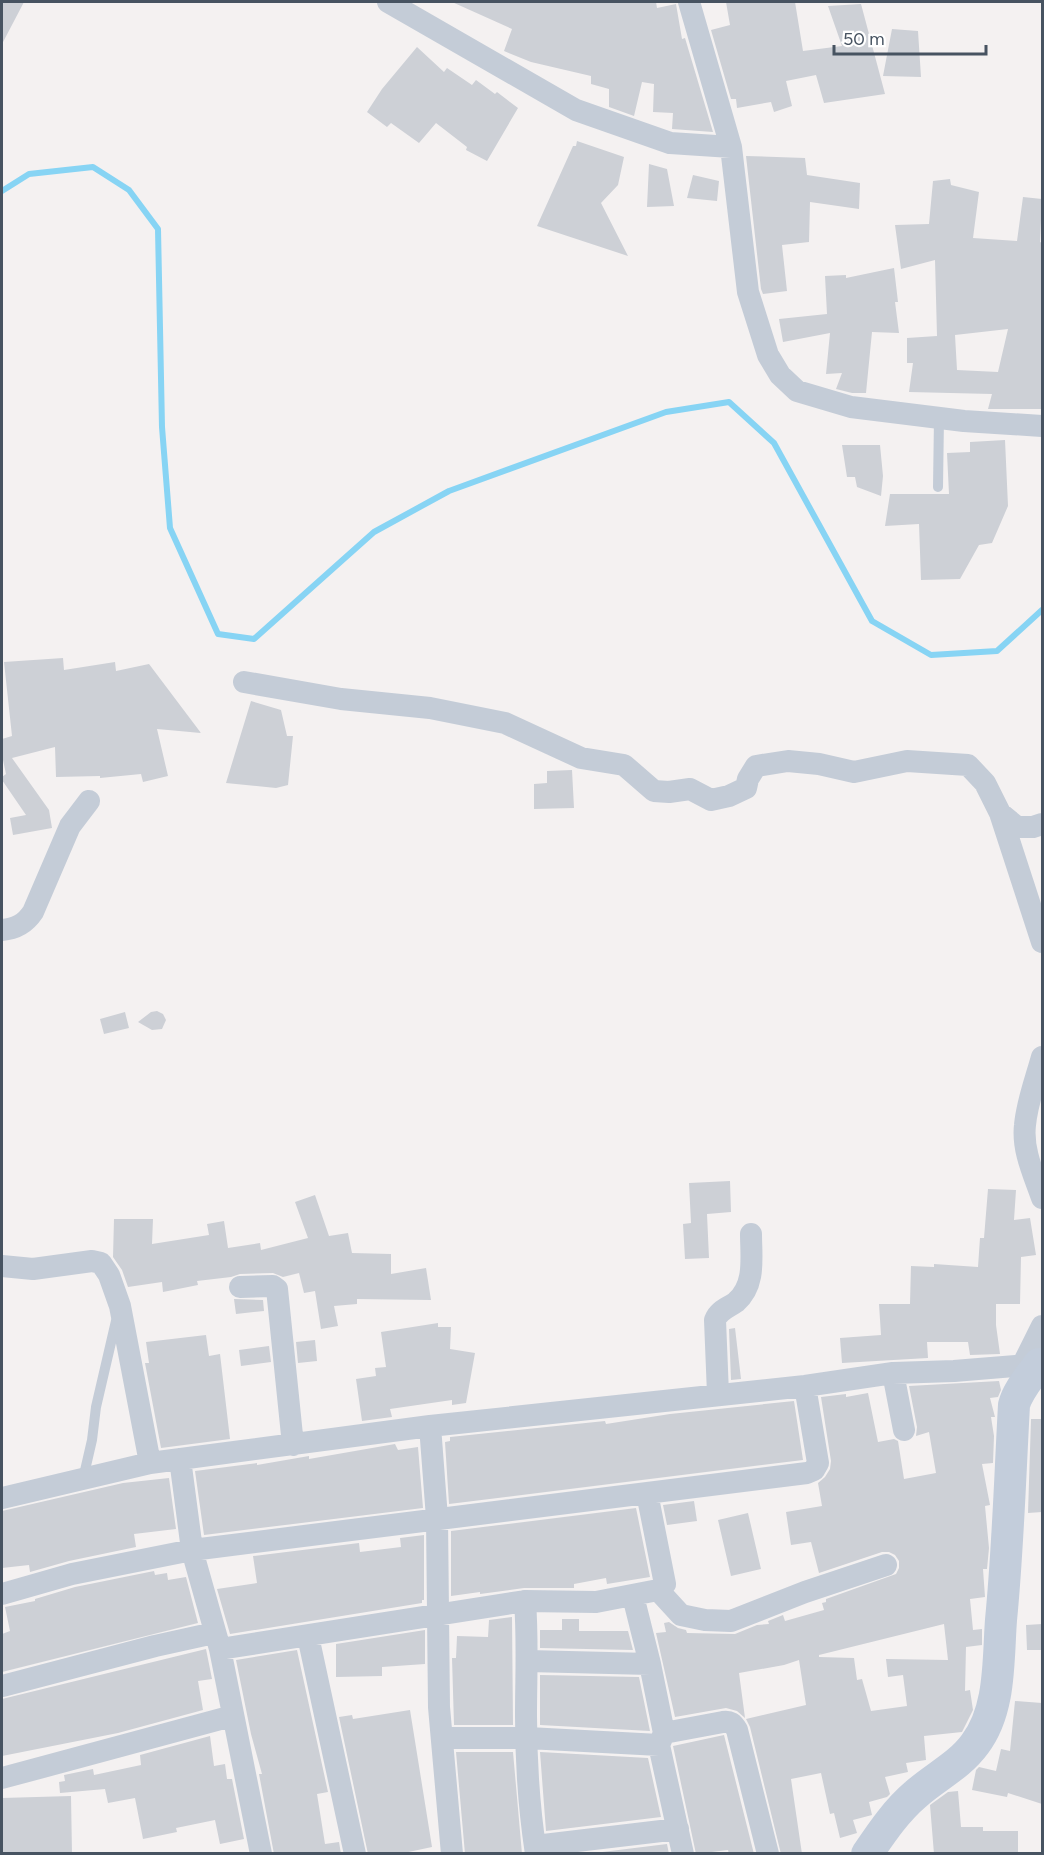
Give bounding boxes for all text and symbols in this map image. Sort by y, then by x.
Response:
scale bar [834,18,986,56]
text: 50 m [843,28,885,50]

